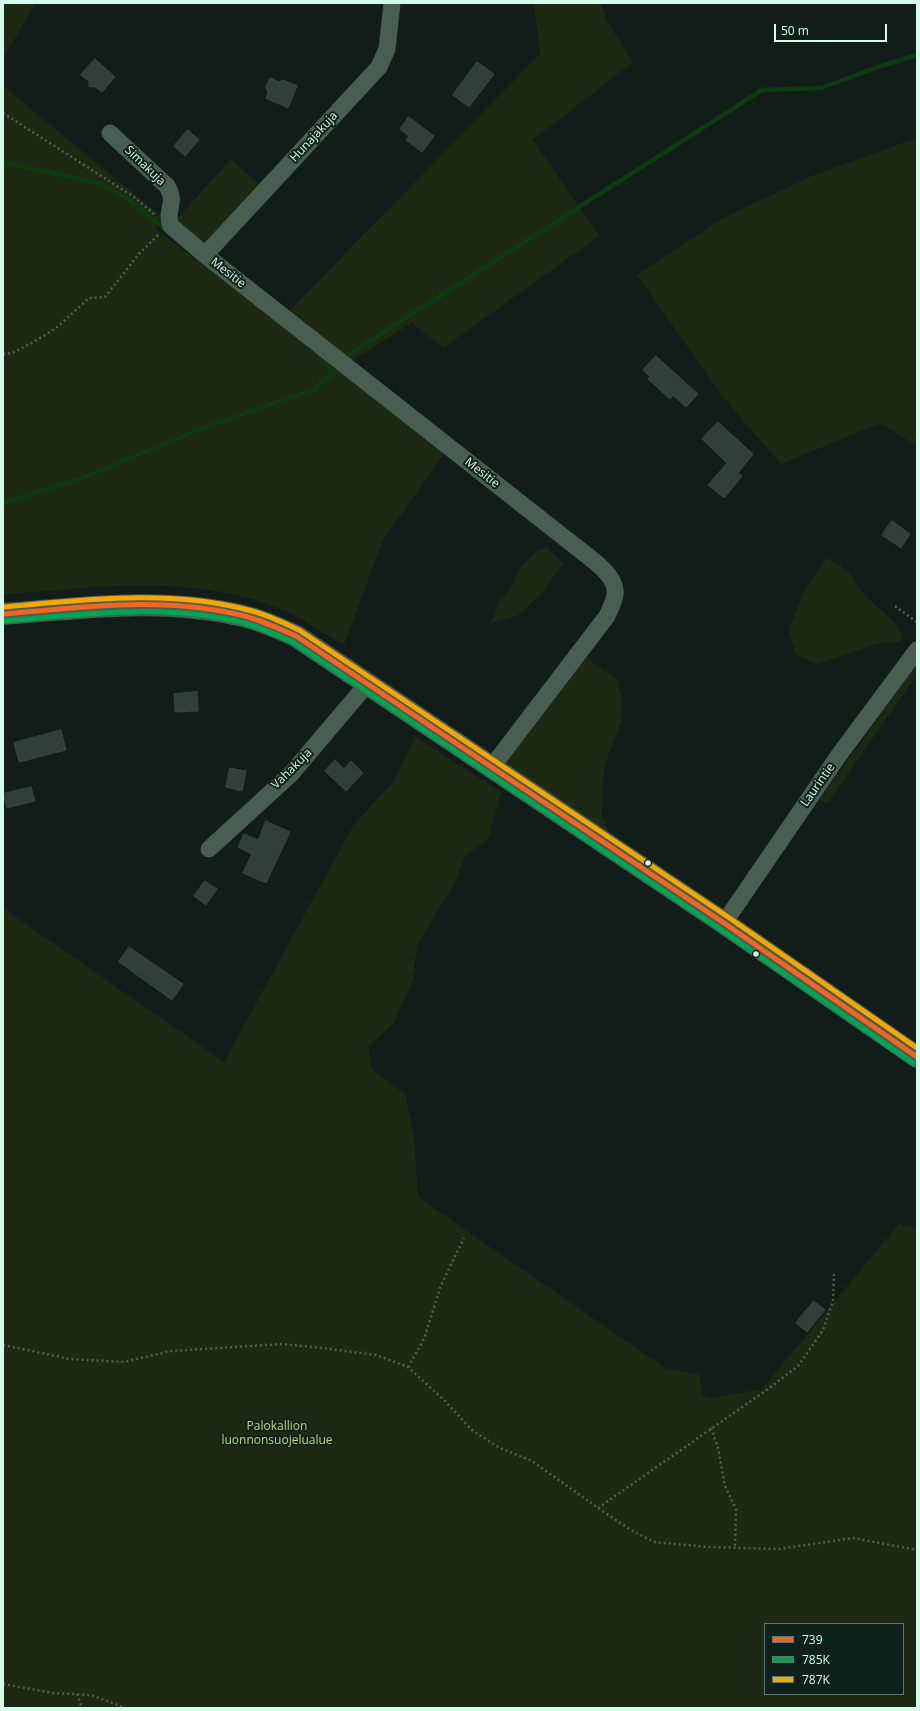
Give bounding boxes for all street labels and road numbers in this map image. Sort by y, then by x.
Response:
street label: Hunajakuja [287,109,341,165]
street label: Simakuja [122,143,168,189]
street label: Mesitie [208,255,248,291]
street label: Mesitie [462,455,502,491]
street label: Vahakuja [269,746,315,792]
street label: Laurintie [798,761,838,809]

